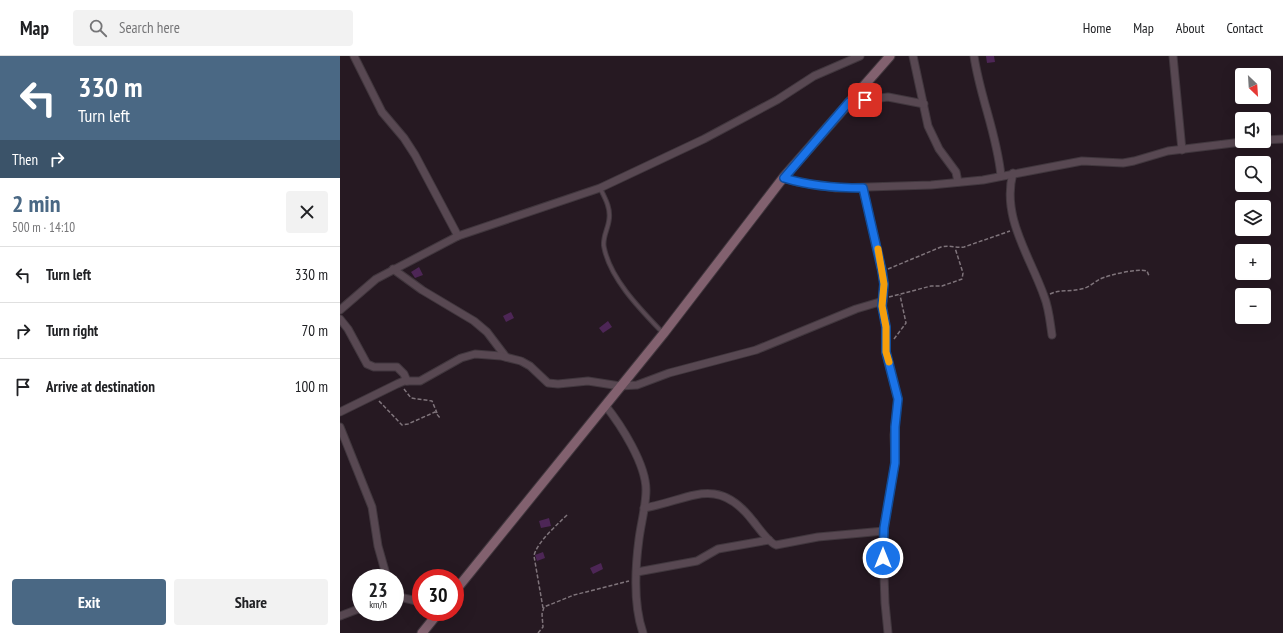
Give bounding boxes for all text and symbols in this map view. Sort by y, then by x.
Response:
search box [73,10,353,46]
text: Map [20,16,49,40]
icon: search [87,17,109,39]
text: Search here [119,18,180,37]
text: Home [1083,19,1111,37]
text: Map [1133,19,1154,37]
text: About [1176,19,1205,37]
text: Contact [1227,19,1263,37]
text: 330 m [78,68,142,105]
north arrow [1235,68,1271,104]
map controls [1235,68,1271,324]
icon: left [12,72,64,124]
pin [848,83,882,117]
icon: arrive [854,89,876,111]
text: Turn left [78,104,130,127]
button: sound [1235,112,1271,148]
icon: right [46,148,68,170]
text: Then [12,150,38,169]
button: search [1235,156,1271,192]
text: 2 min [12,188,60,219]
button: close [286,191,328,233]
button: layers [1235,200,1271,236]
text: 500 m · 14:10 [12,219,75,236]
button: + [1235,244,1271,280]
icon: left [12,264,34,286]
text: Turn left [46,265,91,284]
text: 330 m [295,265,328,284]
button: − [1235,288,1271,324]
icon: right [12,320,34,342]
text: Turn right [46,321,98,340]
text: 70 m [302,321,328,340]
icon: arrive [12,376,34,398]
text: Arrive at destination [46,377,155,396]
text: 100 m [295,377,328,396]
position arrow [862,537,904,579]
speed limit sign: 30 [412,569,464,621]
text: 23 [368,577,388,603]
button: Exit [12,579,166,625]
button: Share [174,579,328,625]
text: km/h [369,598,387,611]

